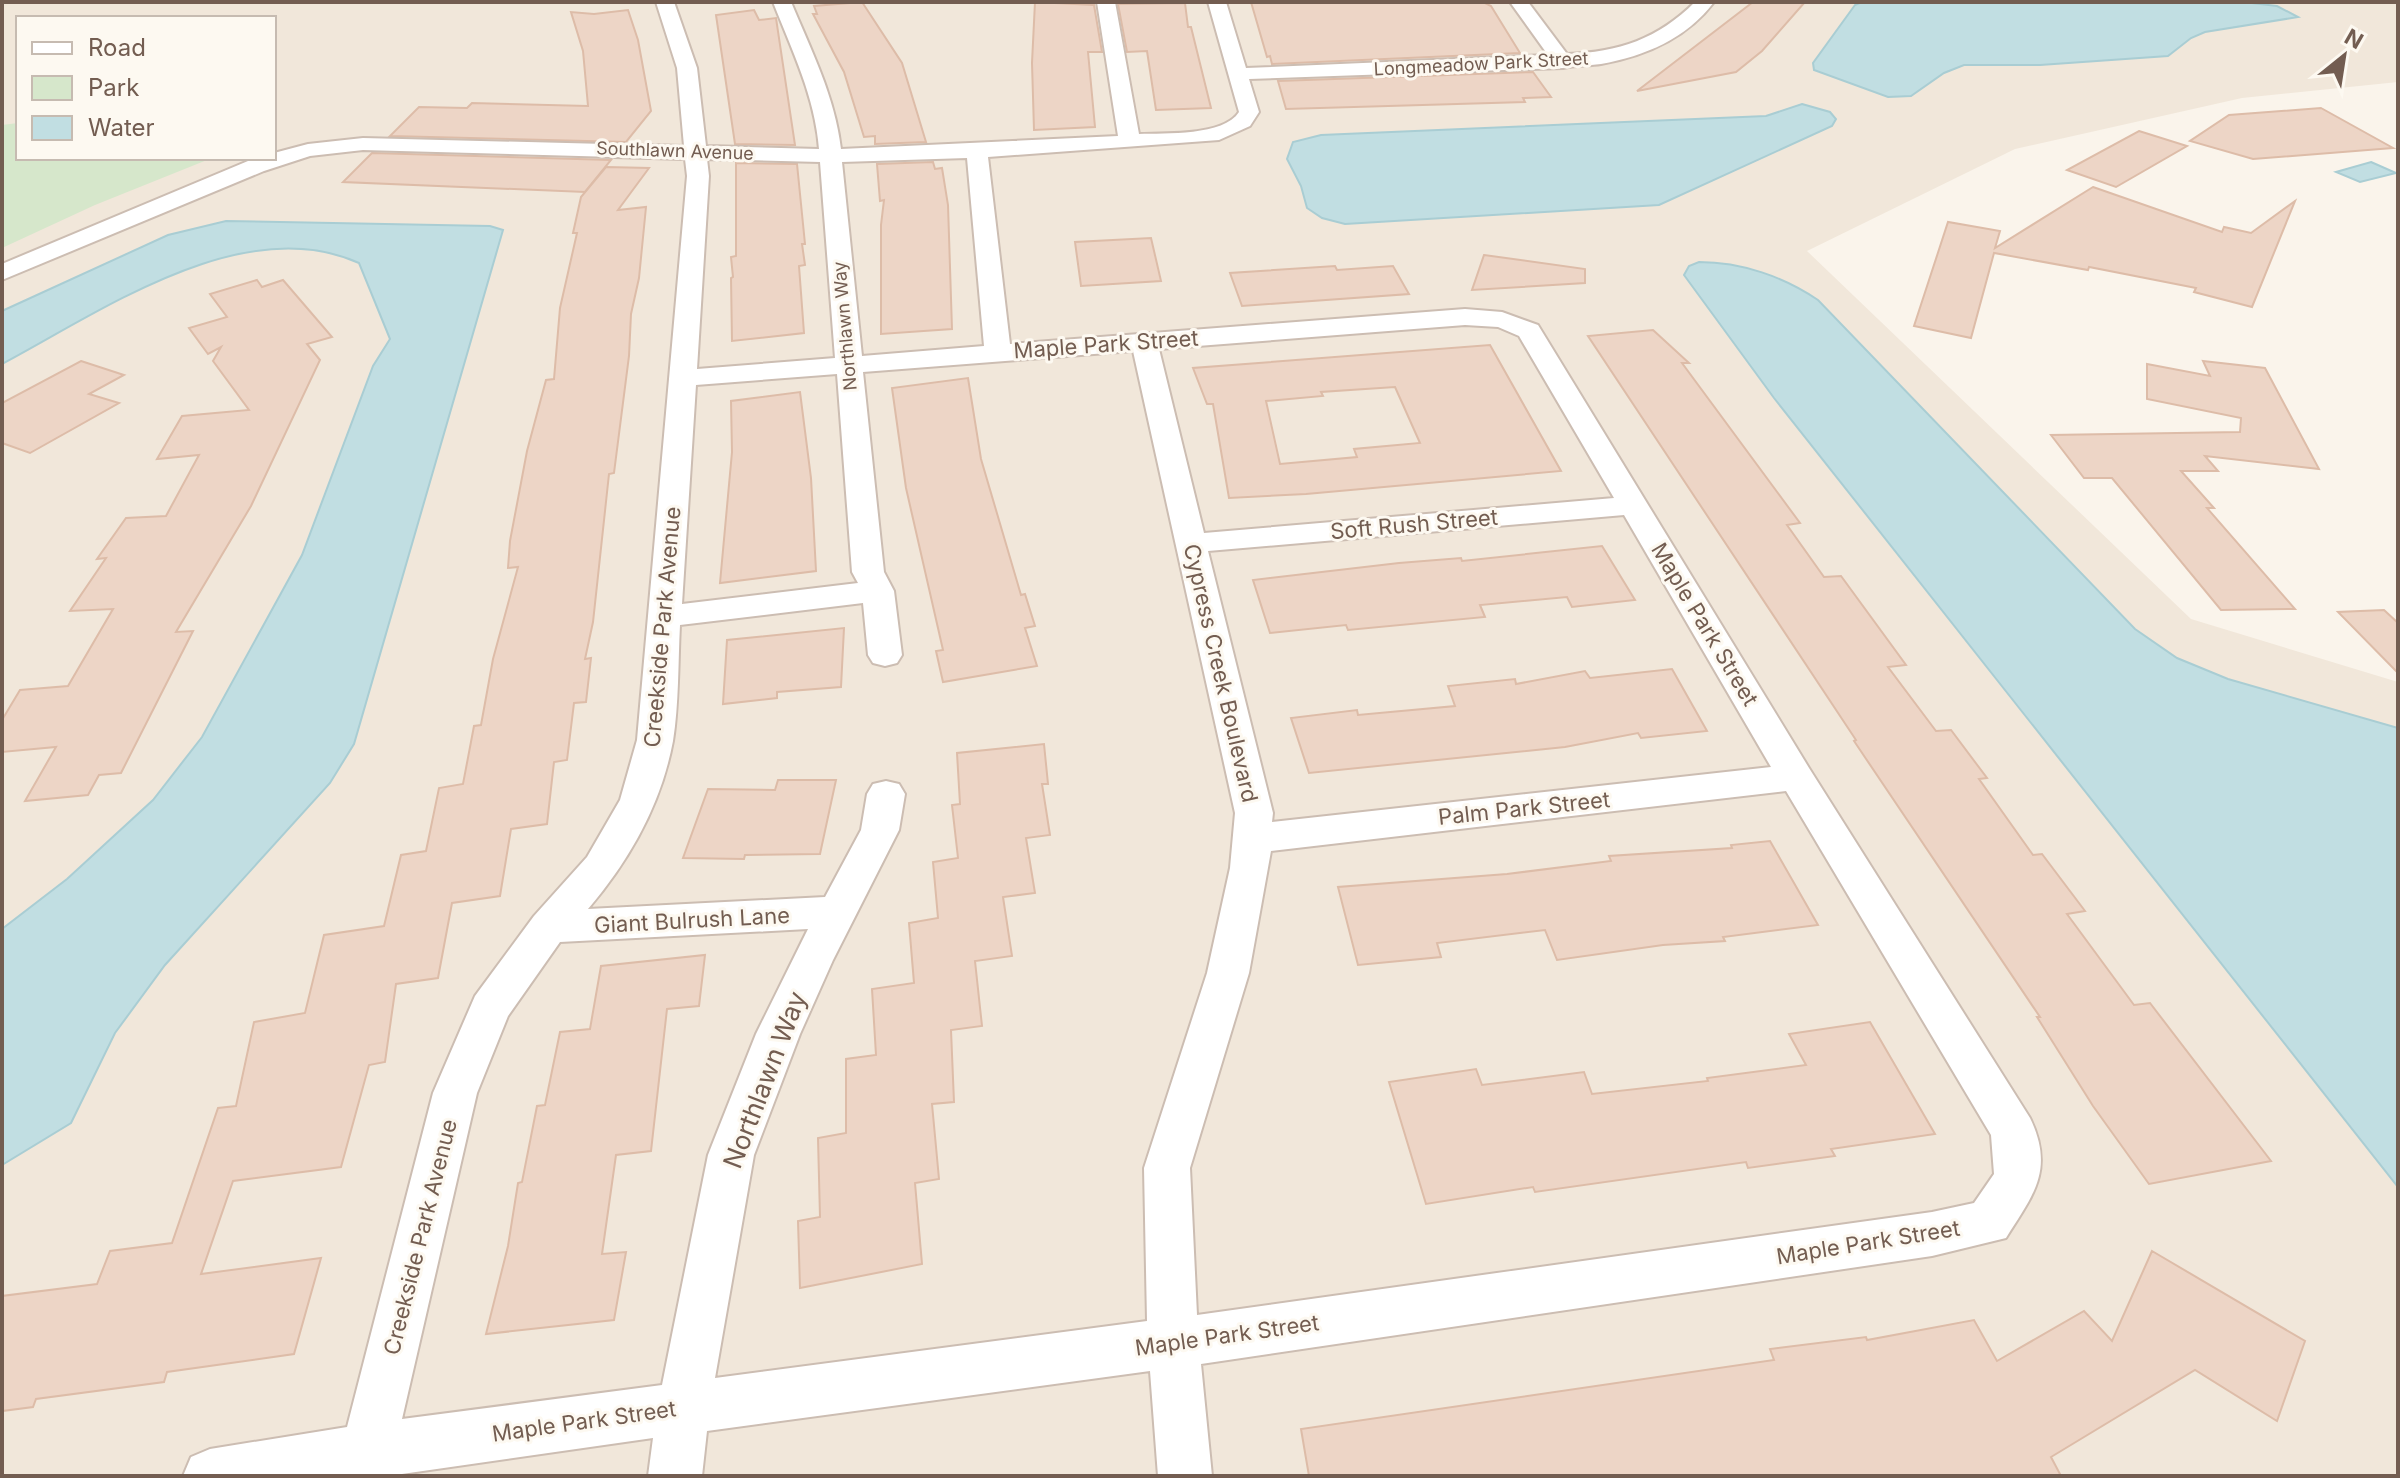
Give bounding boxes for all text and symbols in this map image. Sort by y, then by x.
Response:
legend [16,16,276,160]
north arrow [2304,16,2384,96]
text: N [2340,23,2368,54]
text: Road [88,33,146,62]
street label: Longmeadow Park Street [1373,47,1589,80]
text: Park [88,73,139,102]
text: Water [88,113,155,142]
street label: Southlawn Avenue [596,137,754,164]
street label: Northlawn Way [828,261,861,392]
street label: Maple Park Street [1013,325,1199,363]
street label: Soft Rush Street [1329,504,1499,544]
street label: Creekside Park Avenue [639,505,685,749]
street label: Maple Park Street [1646,538,1764,710]
street label: Cypress Creek Boulevard [1179,541,1263,805]
street label: Palm Park Street [1437,786,1611,830]
street label: Giant Bulrush Lane [593,902,791,938]
street label: Northlawn Way [717,987,813,1173]
street label: Creekside Park Avenue [378,1117,462,1357]
street label: Maple Park Street [1774,1215,1962,1269]
street label: Maple Park Street [1133,1309,1321,1361]
street label: Maple Park Street [490,1395,678,1447]

